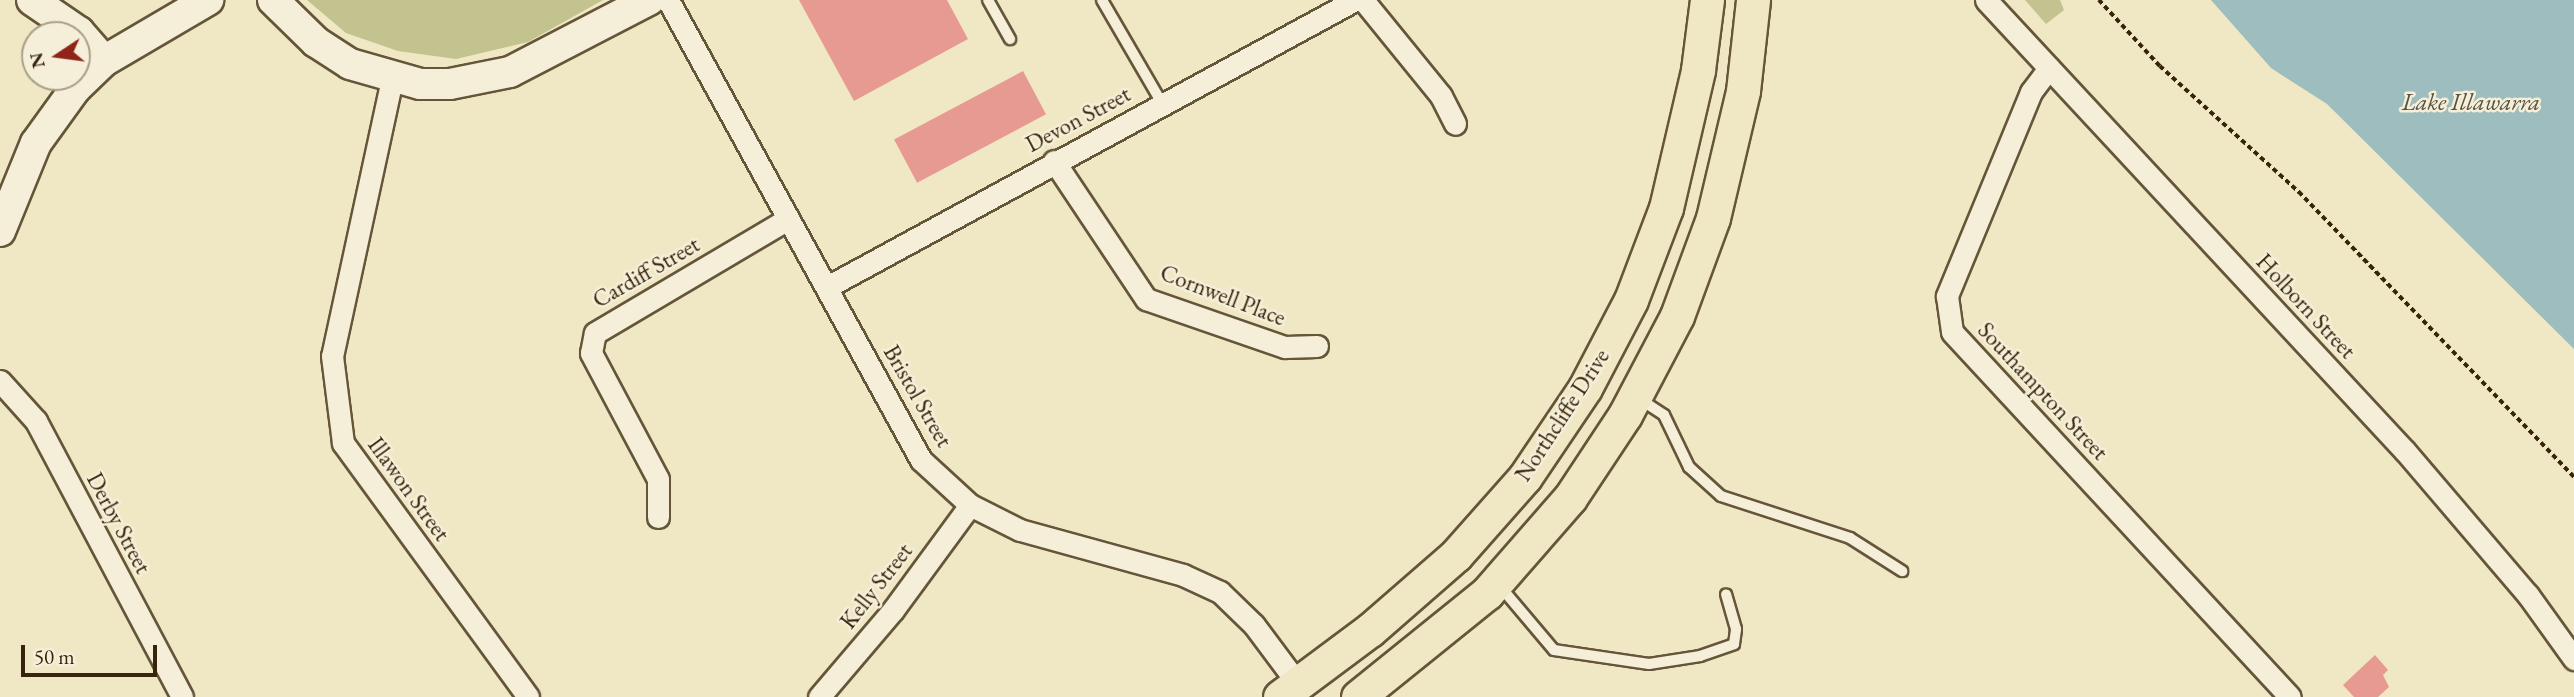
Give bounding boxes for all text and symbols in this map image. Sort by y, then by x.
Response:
north arrow [21,21,91,91]
text: N [23,50,51,71]
street label: Devon Street [1021,80,1135,158]
water label: Lake Illawarra [2402,88,2540,116]
street label: Cardiff Street [588,230,704,314]
street label: Holborn Street [2250,248,2362,364]
street label: Cornwell Place [1156,258,1290,332]
street label: Southampton Street [1972,316,2114,466]
street label: Bristol Street [878,340,958,452]
street label: Northcliffe Drive [1509,344,1615,486]
street label: Illawon Street [362,432,456,546]
street label: Derby Street [81,468,157,578]
street label: Kelly Street [834,538,918,634]
scale bar [24,630,161,674]
text: 50 m [34,643,75,670]

